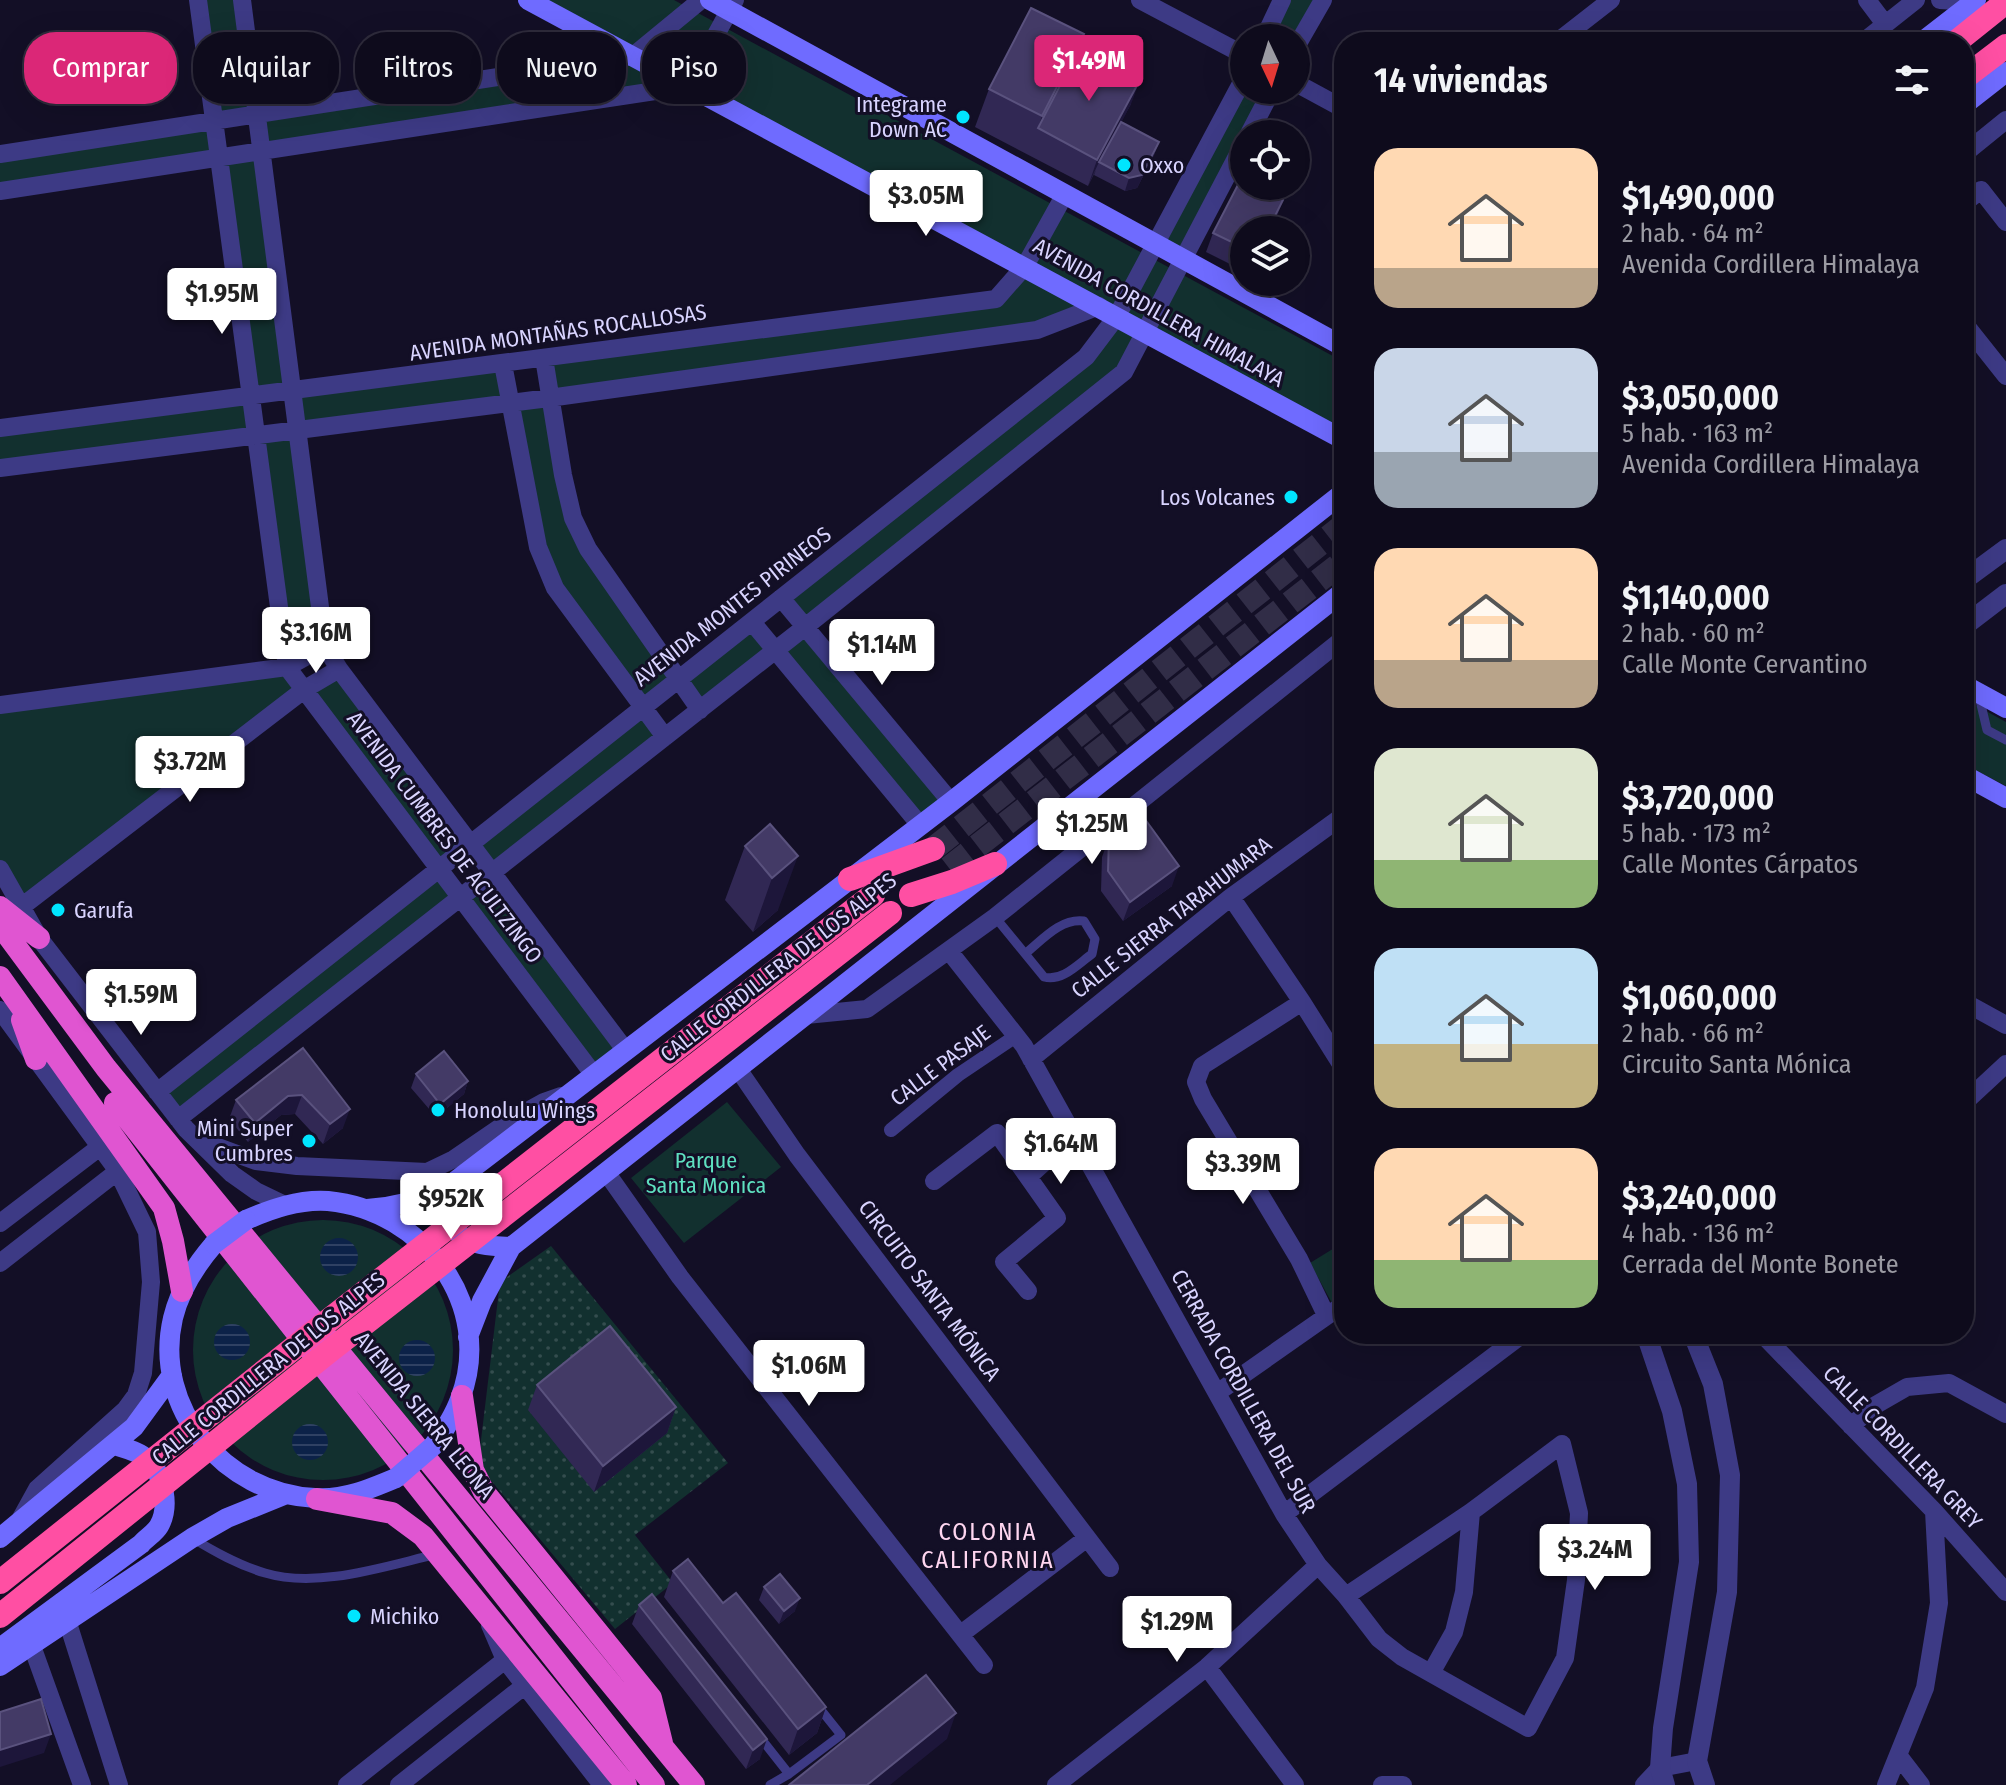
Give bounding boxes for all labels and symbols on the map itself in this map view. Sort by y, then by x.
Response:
north arrow [1230,24,1310,104]
pin: $1.49M [1024,35,1154,103]
place label: Integrame Down AC [856,91,947,143]
marker: Integrame Down AC [954,108,972,126]
place label: Oxxo [1140,152,1184,179]
marker: Oxxo [1115,156,1133,174]
pin: $3.05M [861,170,991,238]
street label: AVENIDA CORDILLERA HIMALAYA [1029,232,1289,393]
pin: $1.95M [157,268,287,336]
street label: AVENIDA MONTAÑAS ROCALLOSAS [408,298,708,367]
place label: Los Volcanes [1160,484,1275,511]
marker: Los Volcanes [1282,488,1300,506]
street label: AVENIDA MONTES PIRINEOS [628,521,837,692]
pin: $3.16M [251,607,381,675]
pin: $1.14M [817,619,947,687]
street label: AVENIDA CUMBRES DE ACULTZINGO [341,706,548,968]
pin: $3.72M [125,736,255,804]
pin: $1.25M [1027,798,1157,866]
street label: CALLE SIERRA TARAHUMARA [1066,831,1277,1004]
street label: CALLE CORDILLERA DE LOS ALPES [655,867,902,1068]
place label: Garufa [74,897,134,924]
marker: Garufa [49,901,67,919]
pin: $1.59M [76,969,206,1037]
street label: CALLE PASAJE [885,1019,996,1112]
place label: Honolulu Wings [454,1097,595,1124]
marker: Honolulu Wings [429,1101,447,1119]
place label: Mini Super Cumbres [197,1115,293,1167]
pin: $1.64M [996,1118,1126,1186]
marker: Mini Super Cumbres [300,1132,318,1150]
pin: $3.39M [1178,1138,1308,1206]
park label: Parque Santa Monica [646,1147,766,1199]
pin: $952K [395,1173,507,1241]
street label: CIRCUITO SANTA MÓNICA [853,1195,1007,1386]
street label: CERRADA CORDILLERA DEL SUR [1165,1265,1322,1518]
street label: CALLE CORDILLERA DE LOS ALPES [146,1266,390,1471]
street label: AVENIDA SIERRA LEONA [349,1326,501,1505]
pin: $1.06M [744,1340,874,1408]
street label: CALLE CORDILLERA GREY [1818,1360,1988,1535]
district label: COLONIA CALIFORNIA [921,1518,1055,1574]
pin: $3.24M [1530,1524,1660,1592]
pin: $1.29M [1112,1596,1242,1664]
place label: Michiko [370,1603,439,1630]
marker: Michiko [345,1607,363,1625]

